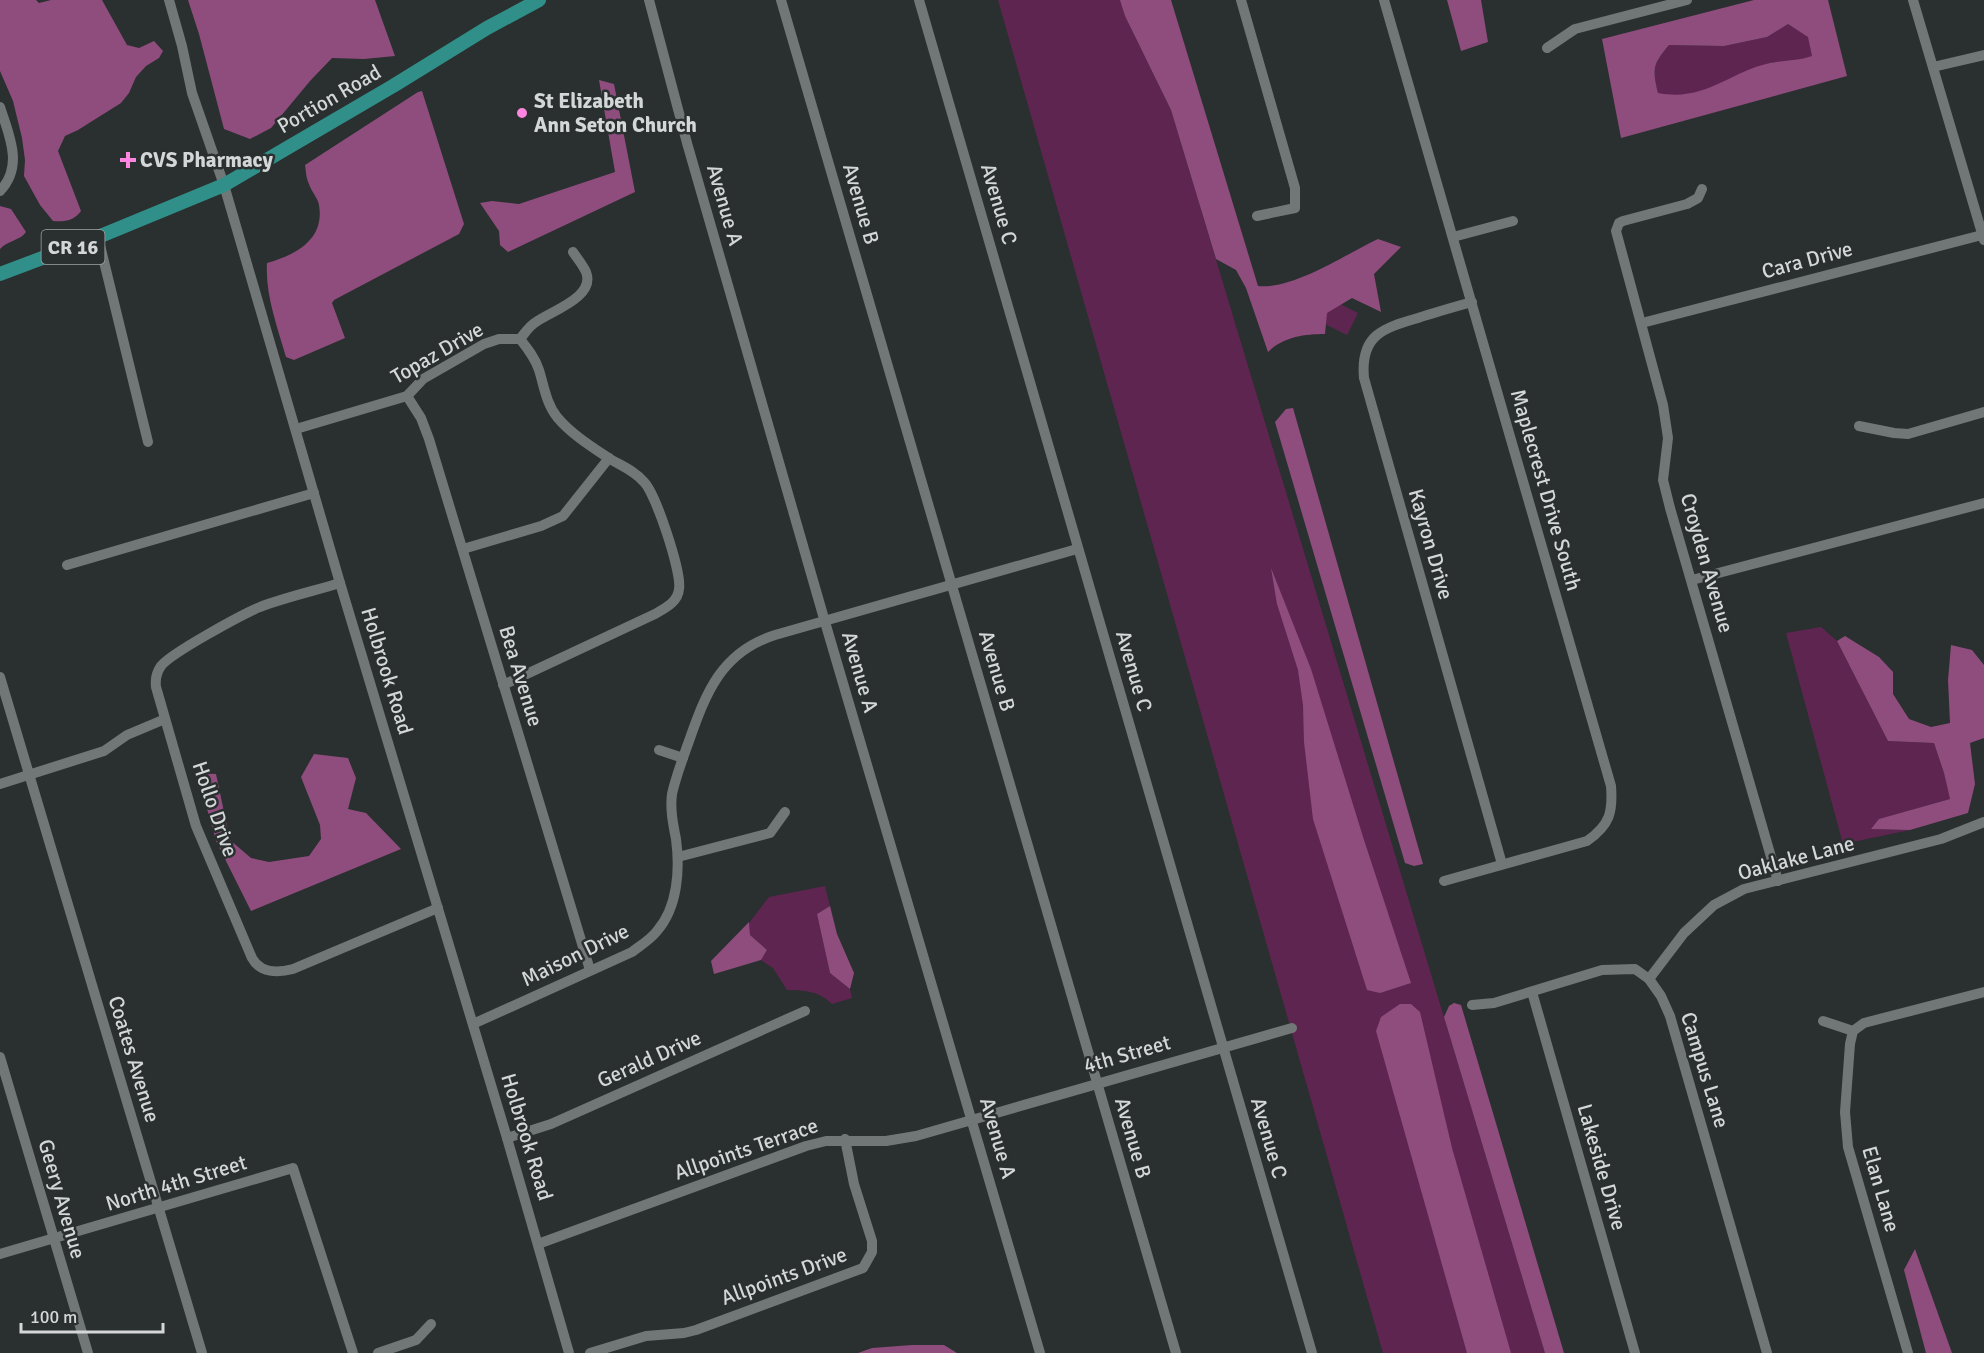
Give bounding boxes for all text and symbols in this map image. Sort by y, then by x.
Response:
street label: Portion Road [272,59,386,139]
place label: St Elizabeth Ann Seton Church [534,88,697,138]
marker: St Elizabeth Ann Seton Church [515,106,529,120]
place label: CVS Pharmacy [140,147,274,173]
marker: CVS Pharmacy [121,153,135,167]
street label: Avenue A [701,161,749,249]
street label: Avenue B [837,161,885,247]
street label: Avenue C [975,161,1023,247]
road number: CR 16 [42,230,104,264]
street label: Cara Drive [1759,235,1855,285]
street label: Topaz Drive [386,316,488,390]
street label: Maplecrest Drive South [1505,386,1587,594]
street label: Kayron Drive [1403,486,1459,602]
street label: Croyden Avenue [1675,490,1739,636]
street label: Holbrook Road [355,604,419,738]
street label: Bea Avenue [493,622,549,730]
street label: Avenue A [836,628,884,716]
street label: Avenue B [973,628,1021,714]
street label: Avenue C [1110,628,1158,714]
street label: Hollo Drive [187,758,243,860]
street label: Oaklake Lane [1735,830,1857,886]
street label: Maison Drive [517,918,633,992]
street label: Coates Avenue [102,993,166,1125]
street label: Campus Lane [1675,1009,1735,1131]
street label: Gerald Drive [593,1025,705,1093]
street label: 4th Street [1080,1029,1174,1079]
street label: Holbrook Road [495,1070,559,1204]
street label: Avenue A [974,1094,1022,1182]
street label: Avenue B [1109,1095,1157,1181]
street label: Avenue C [1245,1095,1293,1181]
street label: Lakeside Drive [1572,1101,1632,1233]
street label: Allpoints Terrace [671,1112,821,1186]
street label: Geery Avenue [33,1136,91,1262]
street label: Elan Lane [1856,1143,1906,1235]
street label: North 4th Street [102,1149,250,1217]
street label: Allpoints Drive [718,1241,850,1311]
scale bar [21,1296,164,1334]
text: 100 m [30,1306,77,1328]

